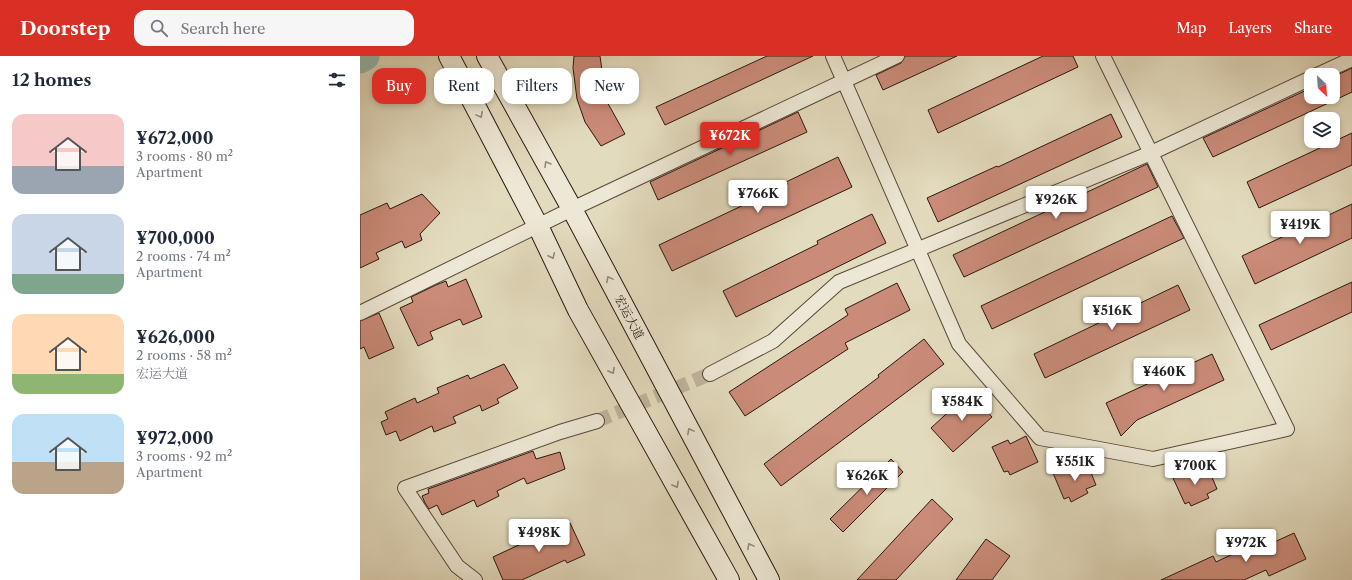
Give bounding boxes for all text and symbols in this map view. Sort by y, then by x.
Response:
search box [134,10,414,46]
text: Doorstep [20,17,110,40]
icon: search [148,17,170,39]
text: Search here [180,19,265,38]
text: Map [1176,19,1206,37]
text: Layers [1228,19,1272,37]
text: Share [1294,19,1332,37]
chip: Buy [372,68,426,104]
chip: Rent [434,68,494,104]
chip: Filters [502,68,572,104]
chip: New [580,68,639,104]
north arrow [1304,68,1340,104]
map controls [1304,68,1340,148]
icon: filters [326,69,348,91]
text: 12 homes [12,70,91,90]
one-way arrow [475,111,483,119]
button: layers [1304,112,1340,148]
pin: ¥672K [702,122,758,156]
text: ¥672K [709,127,751,143]
text: ¥672,000 [136,128,213,148]
icon: home [44,130,92,178]
text: 3 rooms · 80 m² [136,148,233,164]
one-way arrow [544,161,552,169]
text: Apartment [136,164,203,180]
pin: ¥766K [730,180,786,214]
text: ¥766K [737,185,779,201]
pin: ¥926K [1028,186,1084,220]
text: ¥926K [1035,191,1077,207]
pin: ¥419K [1272,211,1328,245]
text: ¥419K [1280,216,1320,232]
text: ¥700,000 [136,228,215,248]
icon: home [44,230,92,278]
text: 2 rooms · 74 m² [136,248,231,264]
one-way arrow [547,252,555,259]
text: Apartment [136,264,203,280]
one-way arrow [606,275,614,283]
street label: 宏运大道 [612,292,647,341]
pin: ¥516K [1084,297,1140,331]
text: ¥516K [1092,302,1132,318]
text: ¥626,000 [136,327,215,347]
icon: home [44,330,92,378]
text: 2 rooms · 58 m² [136,347,232,363]
pin: ¥460K [1136,358,1192,392]
text: ¥460K [1142,363,1186,379]
text: 宏运大道 [136,365,188,381]
one-way arrow [607,367,615,374]
pin: ¥584K [934,388,990,422]
text: ¥584K [941,393,983,409]
one-way arrow [687,427,694,435]
text: ¥972,000 [136,428,214,448]
icon: home [44,430,92,478]
text: 3 rooms · 92 m² [136,448,232,464]
pin: ¥551K [1047,448,1103,482]
pin: ¥700K [1167,452,1223,486]
text: ¥551K [1055,453,1095,469]
text: ¥700K [1174,457,1216,473]
pin: ¥626K [839,462,895,496]
text: Apartment [136,464,203,480]
text: ¥626K [846,467,888,483]
one-way arrow [671,480,678,488]
pin: ¥498K [511,519,567,553]
text: ¥498K [518,524,560,540]
pin: ¥972K [1218,529,1274,563]
text: ¥972K [1225,534,1267,550]
one-way arrow [748,542,755,550]

